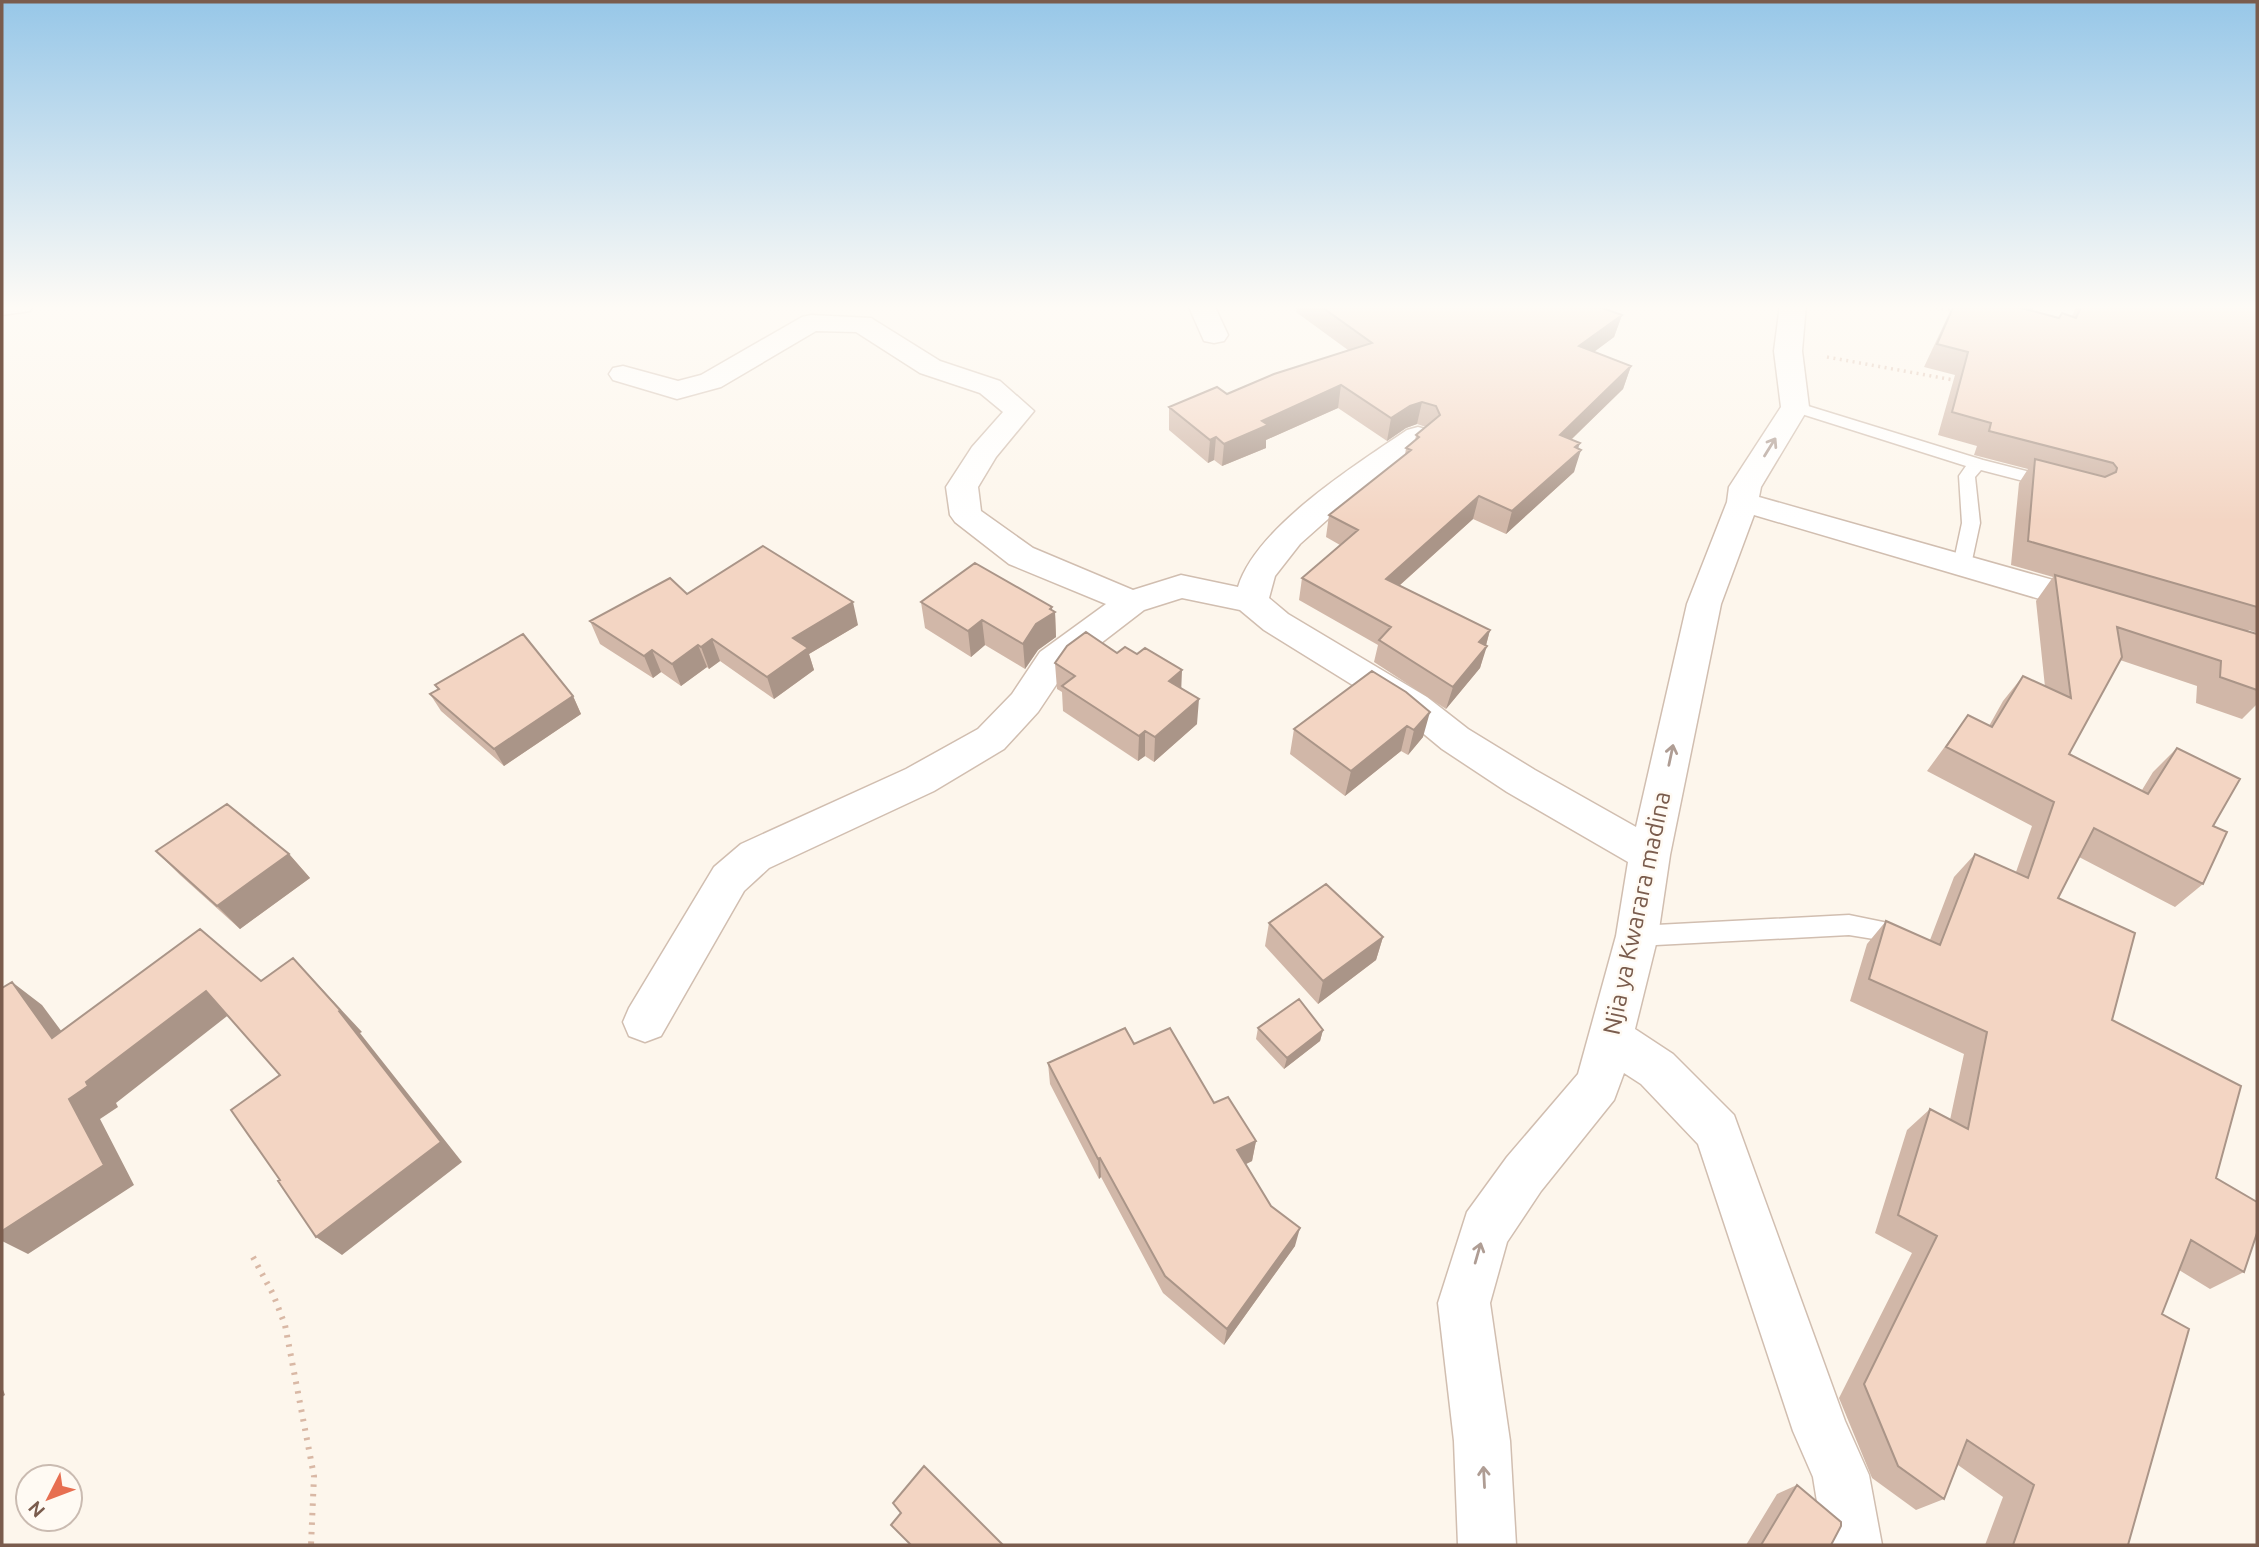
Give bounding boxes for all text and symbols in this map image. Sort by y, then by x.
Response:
one-way arrow [1763,438,1777,458]
one-way arrow [1665,744,1679,767]
street label: Njia ya Kwarara madina [1598,789,1675,1037]
one-way arrow [1473,1242,1486,1264]
north arrow [14,1463,84,1533]
one-way arrow [1477,1466,1490,1489]
text: N [23,1497,49,1522]

